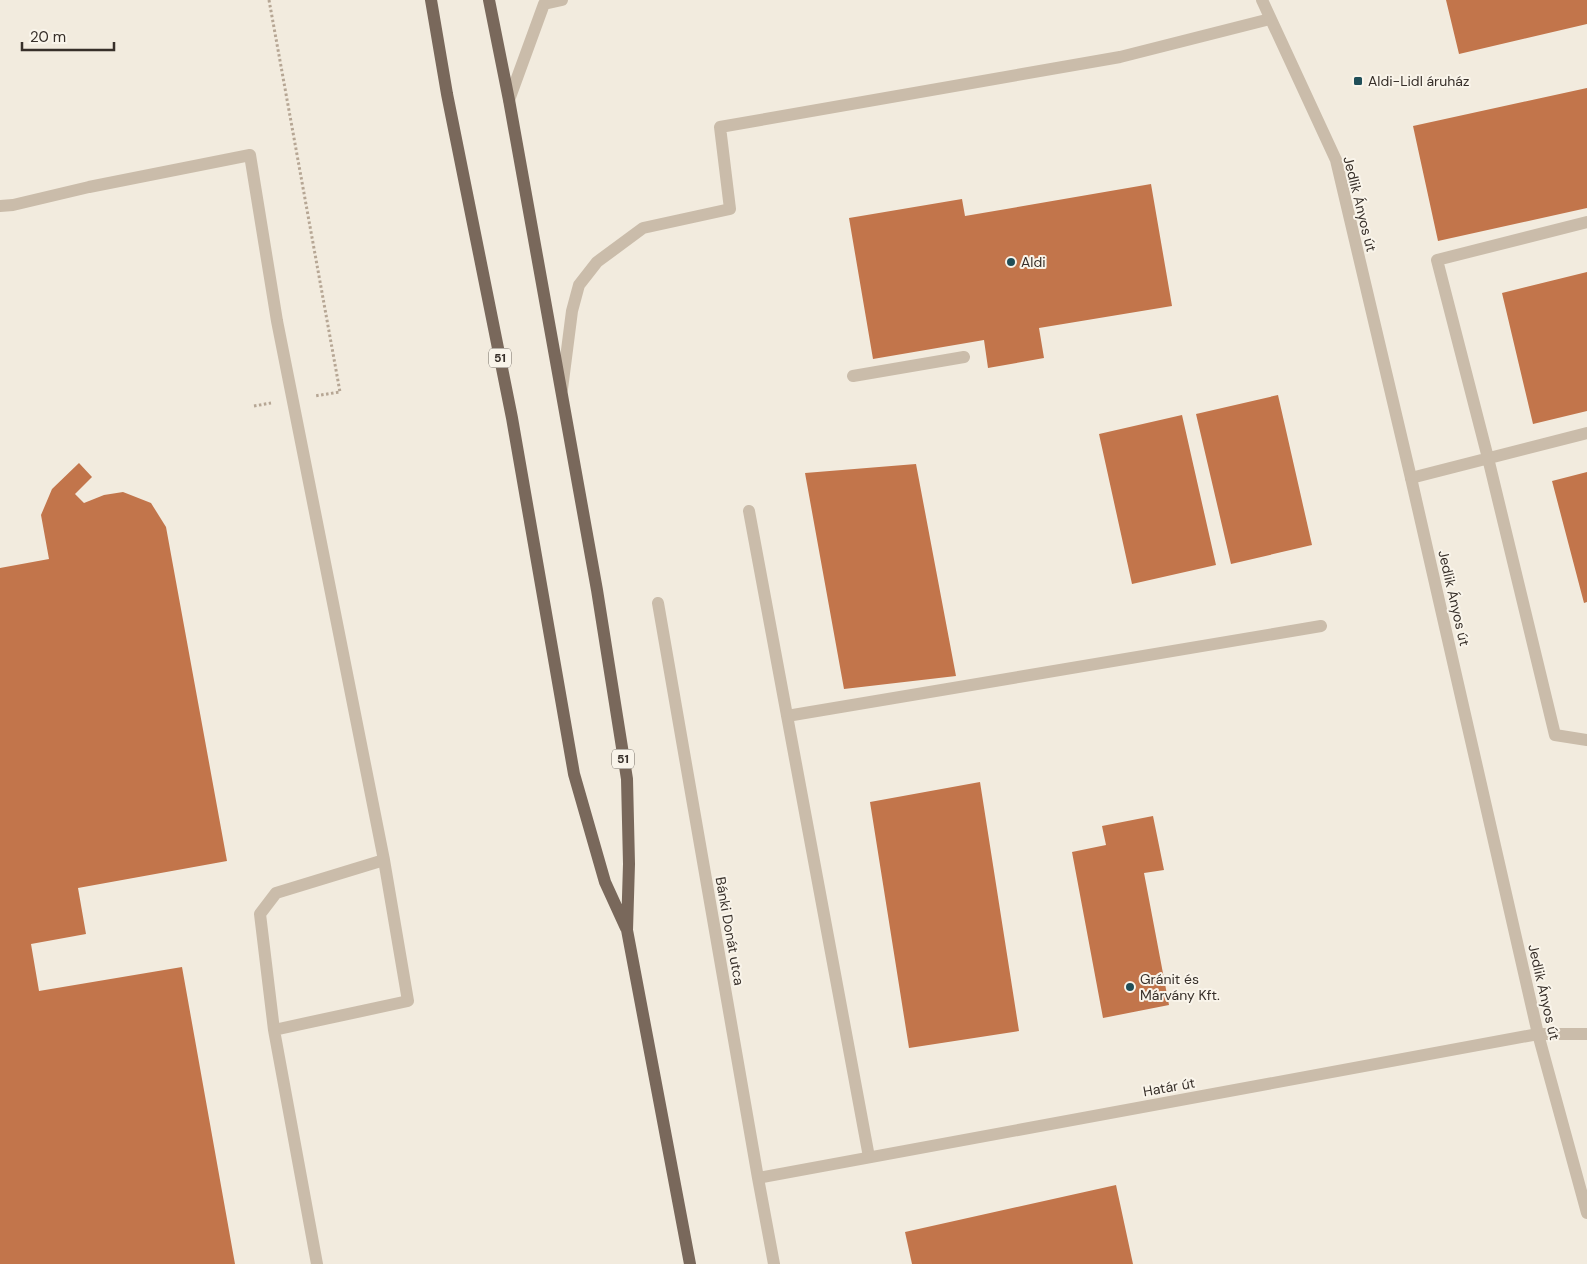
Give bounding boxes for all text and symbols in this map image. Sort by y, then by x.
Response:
scale bar [22,20,115,52]
text: 20 m [30,27,66,47]
place label: Aldi-Lidl áruház [1368,72,1469,90]
marker: Aldi-Lidl áruház [1352,75,1364,87]
street label: Jedlik Ányos út [1339,154,1381,254]
place label: Aldi [1021,253,1046,271]
marker: Aldi [1005,256,1017,268]
road number: 51 [489,348,511,368]
street label: Jedlik Ányos út [1434,548,1474,648]
road number: 51 [612,750,634,769]
street label: Bánki Donát utca [712,875,748,987]
street label: Jedlik Ányos út [1524,942,1564,1042]
place label: Gránit és Márvány Kft. [1140,970,1220,1004]
marker: Gránit és Márvány Kft. [1124,981,1136,993]
street label: Határ út [1142,1074,1196,1100]

